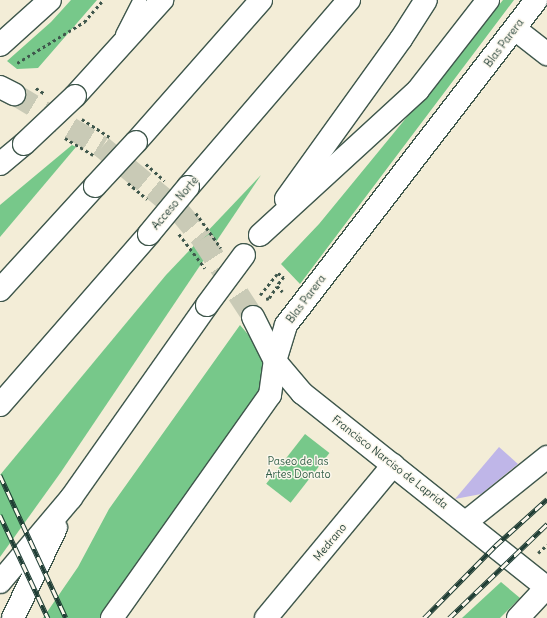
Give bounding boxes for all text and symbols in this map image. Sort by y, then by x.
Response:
street label: Blas Parera [482,16,526,70]
street label: Acceso Norte [149,174,201,232]
street label: Blas Parera [284,272,328,326]
street label: Francisco Narciso de Laprida [329,413,451,511]
park label: Paseo de las Artes Donato [265,455,331,481]
street label: Medrano [311,521,349,563]

